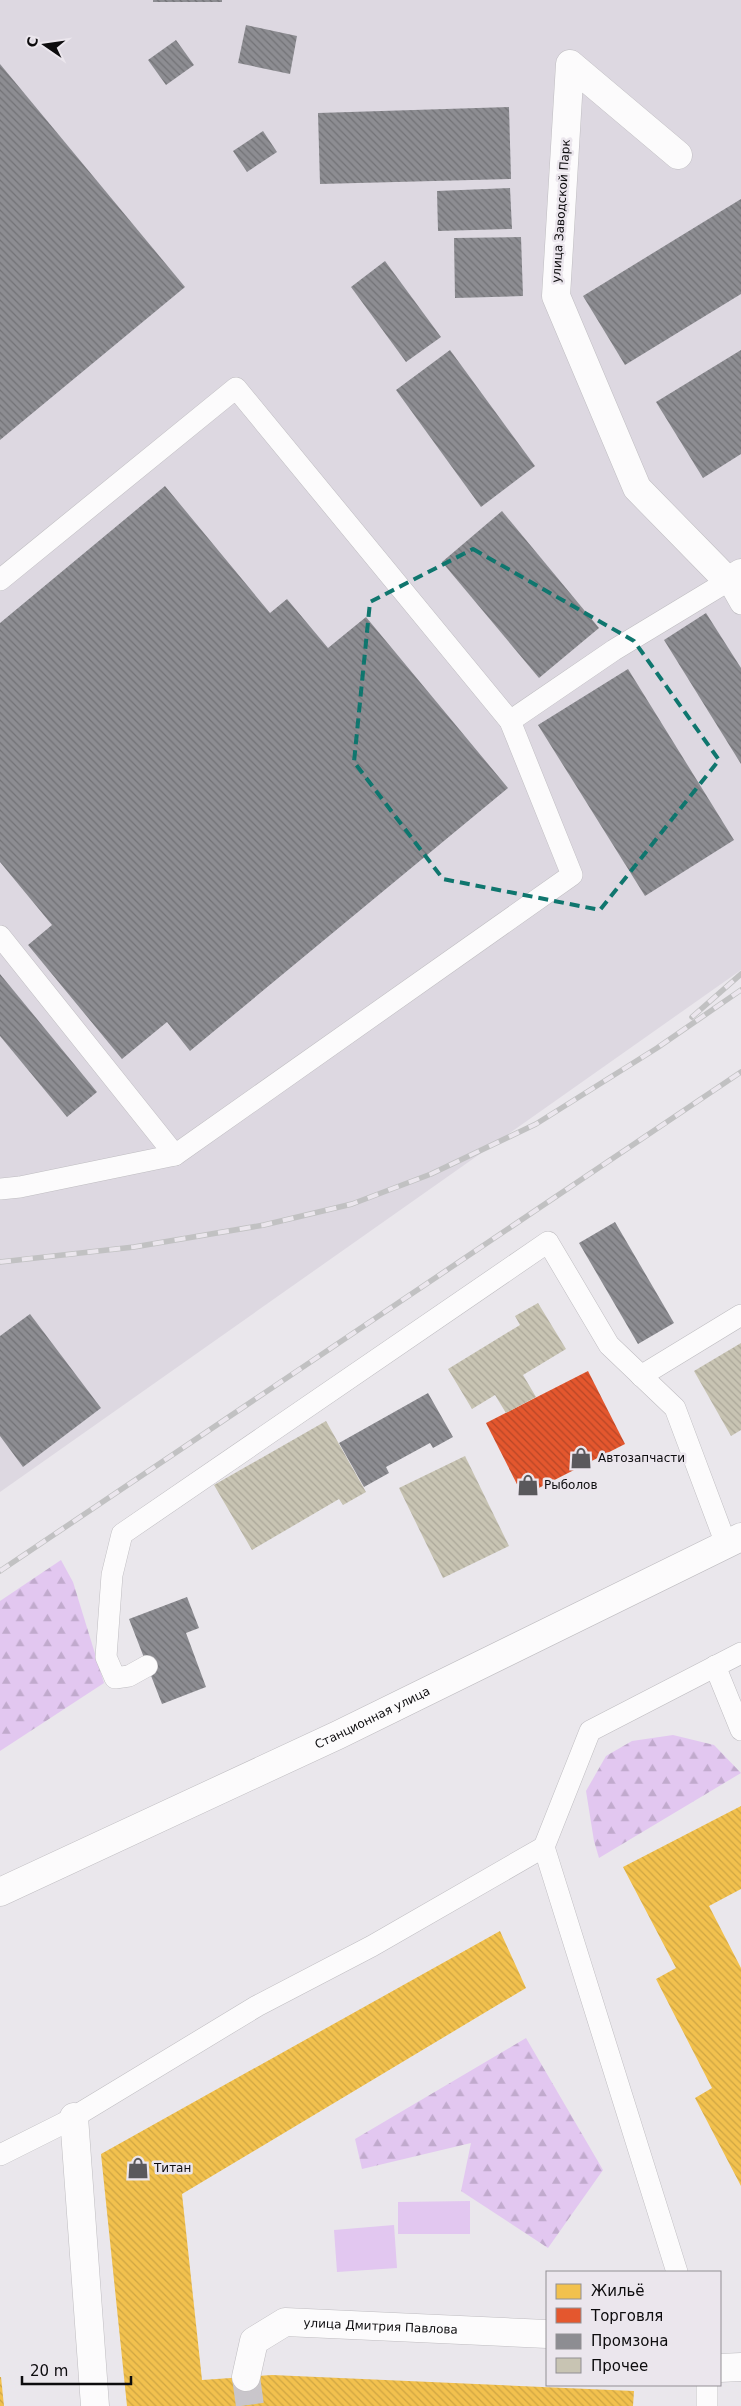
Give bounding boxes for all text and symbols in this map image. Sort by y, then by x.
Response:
north arrow [20,20,70,70]
text: С [23,35,41,49]
street label: улица Заводской Парк [549,139,573,283]
shop icon: Автозапчасти [568,1445,594,1471]
place label: Автозапчасти [598,1451,685,1465]
shop icon: Рыболов [515,1472,541,1498]
place label: Рыболов [544,1478,598,1492]
street label: Станционная улица [313,1684,432,1752]
shop icon: Титан [125,2155,151,2181]
place label: Титан [153,2161,191,2175]
legend [546,2271,721,2386]
text: Жильё [591,2282,645,2300]
text: Торговля [590,2307,663,2325]
street label: улица Дмитрия Павлова [303,2316,458,2337]
text: Промзона [591,2332,668,2350]
scale bar [22,2354,131,2386]
text: Прочее [591,2357,648,2375]
text: 20 m [30,2362,68,2380]

